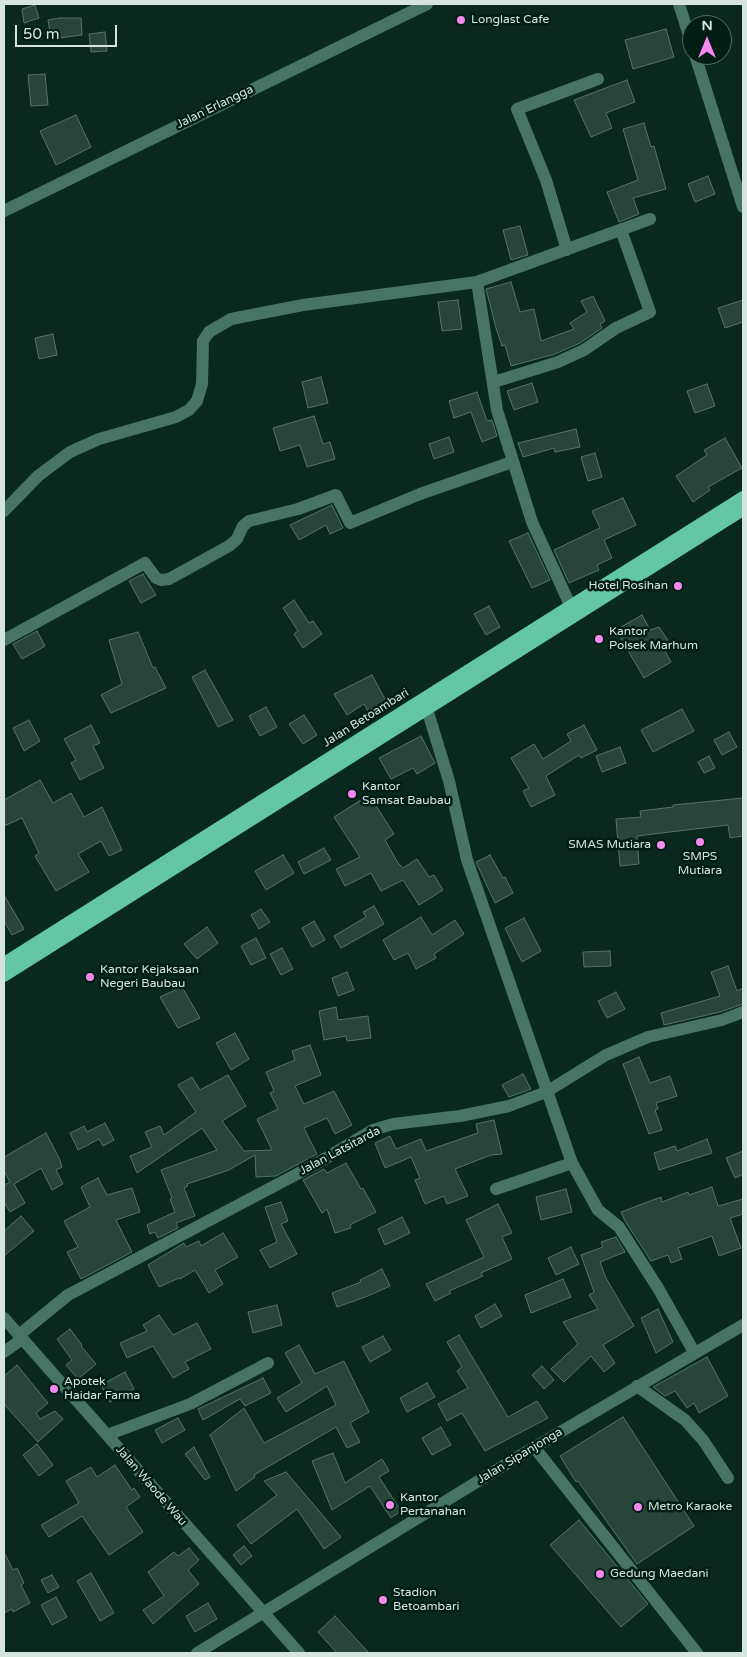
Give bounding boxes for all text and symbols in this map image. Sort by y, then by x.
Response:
place label: Longlast Cafe [471,13,549,27]
marker: Longlast Cafe [455,14,467,26]
scale bar [18,15,120,47]
north arrow [682,15,732,65]
text: N [701,17,713,34]
text: 50 m [23,25,60,43]
street label: Jalan Erlangga [174,82,256,132]
place label: Hotel Rosihan [589,579,668,593]
marker: Hotel Rosihan [672,580,684,592]
place label: Kantor Polsek Marhum [609,625,698,653]
marker: Kantor Polsek Marhum [593,633,605,645]
street label: Jalan Betoambari [320,686,412,750]
place label: Kantor Samsat Baubau [362,780,451,808]
marker: Kantor Samsat Baubau [346,788,358,800]
marker: SMPS Mutiara [694,836,706,848]
place label: SMAS Mutiara [568,838,651,852]
marker: SMAS Mutiara [655,839,667,851]
place label: SMPS Mutiara [678,850,722,878]
place label: Kantor Kejaksaan Negeri Baubau [100,963,199,991]
marker: Kantor Kejaksaan Negeri Baubau [84,971,96,983]
street label: Jalan Latsitarda [297,1124,383,1178]
place label: Apotek Haidar Farma [64,1375,140,1403]
marker: Apotek Haidar Farma [48,1383,60,1395]
street label: Jalan Sipanjonga [475,1425,565,1487]
street label: Jalan Waode Wau [112,1443,190,1529]
place label: Kantor Pertanahan [400,1491,466,1519]
marker: Kantor Pertanahan [384,1499,396,1511]
place label: Metro Karaoke [648,1500,732,1514]
marker: Metro Karaoke [632,1501,644,1513]
place label: Gedung Maedani [610,1567,708,1581]
marker: Gedung Maedani [594,1568,606,1580]
place label: Stadion Betoambari [393,1586,460,1614]
marker: Stadion Betoambari [377,1594,389,1606]

